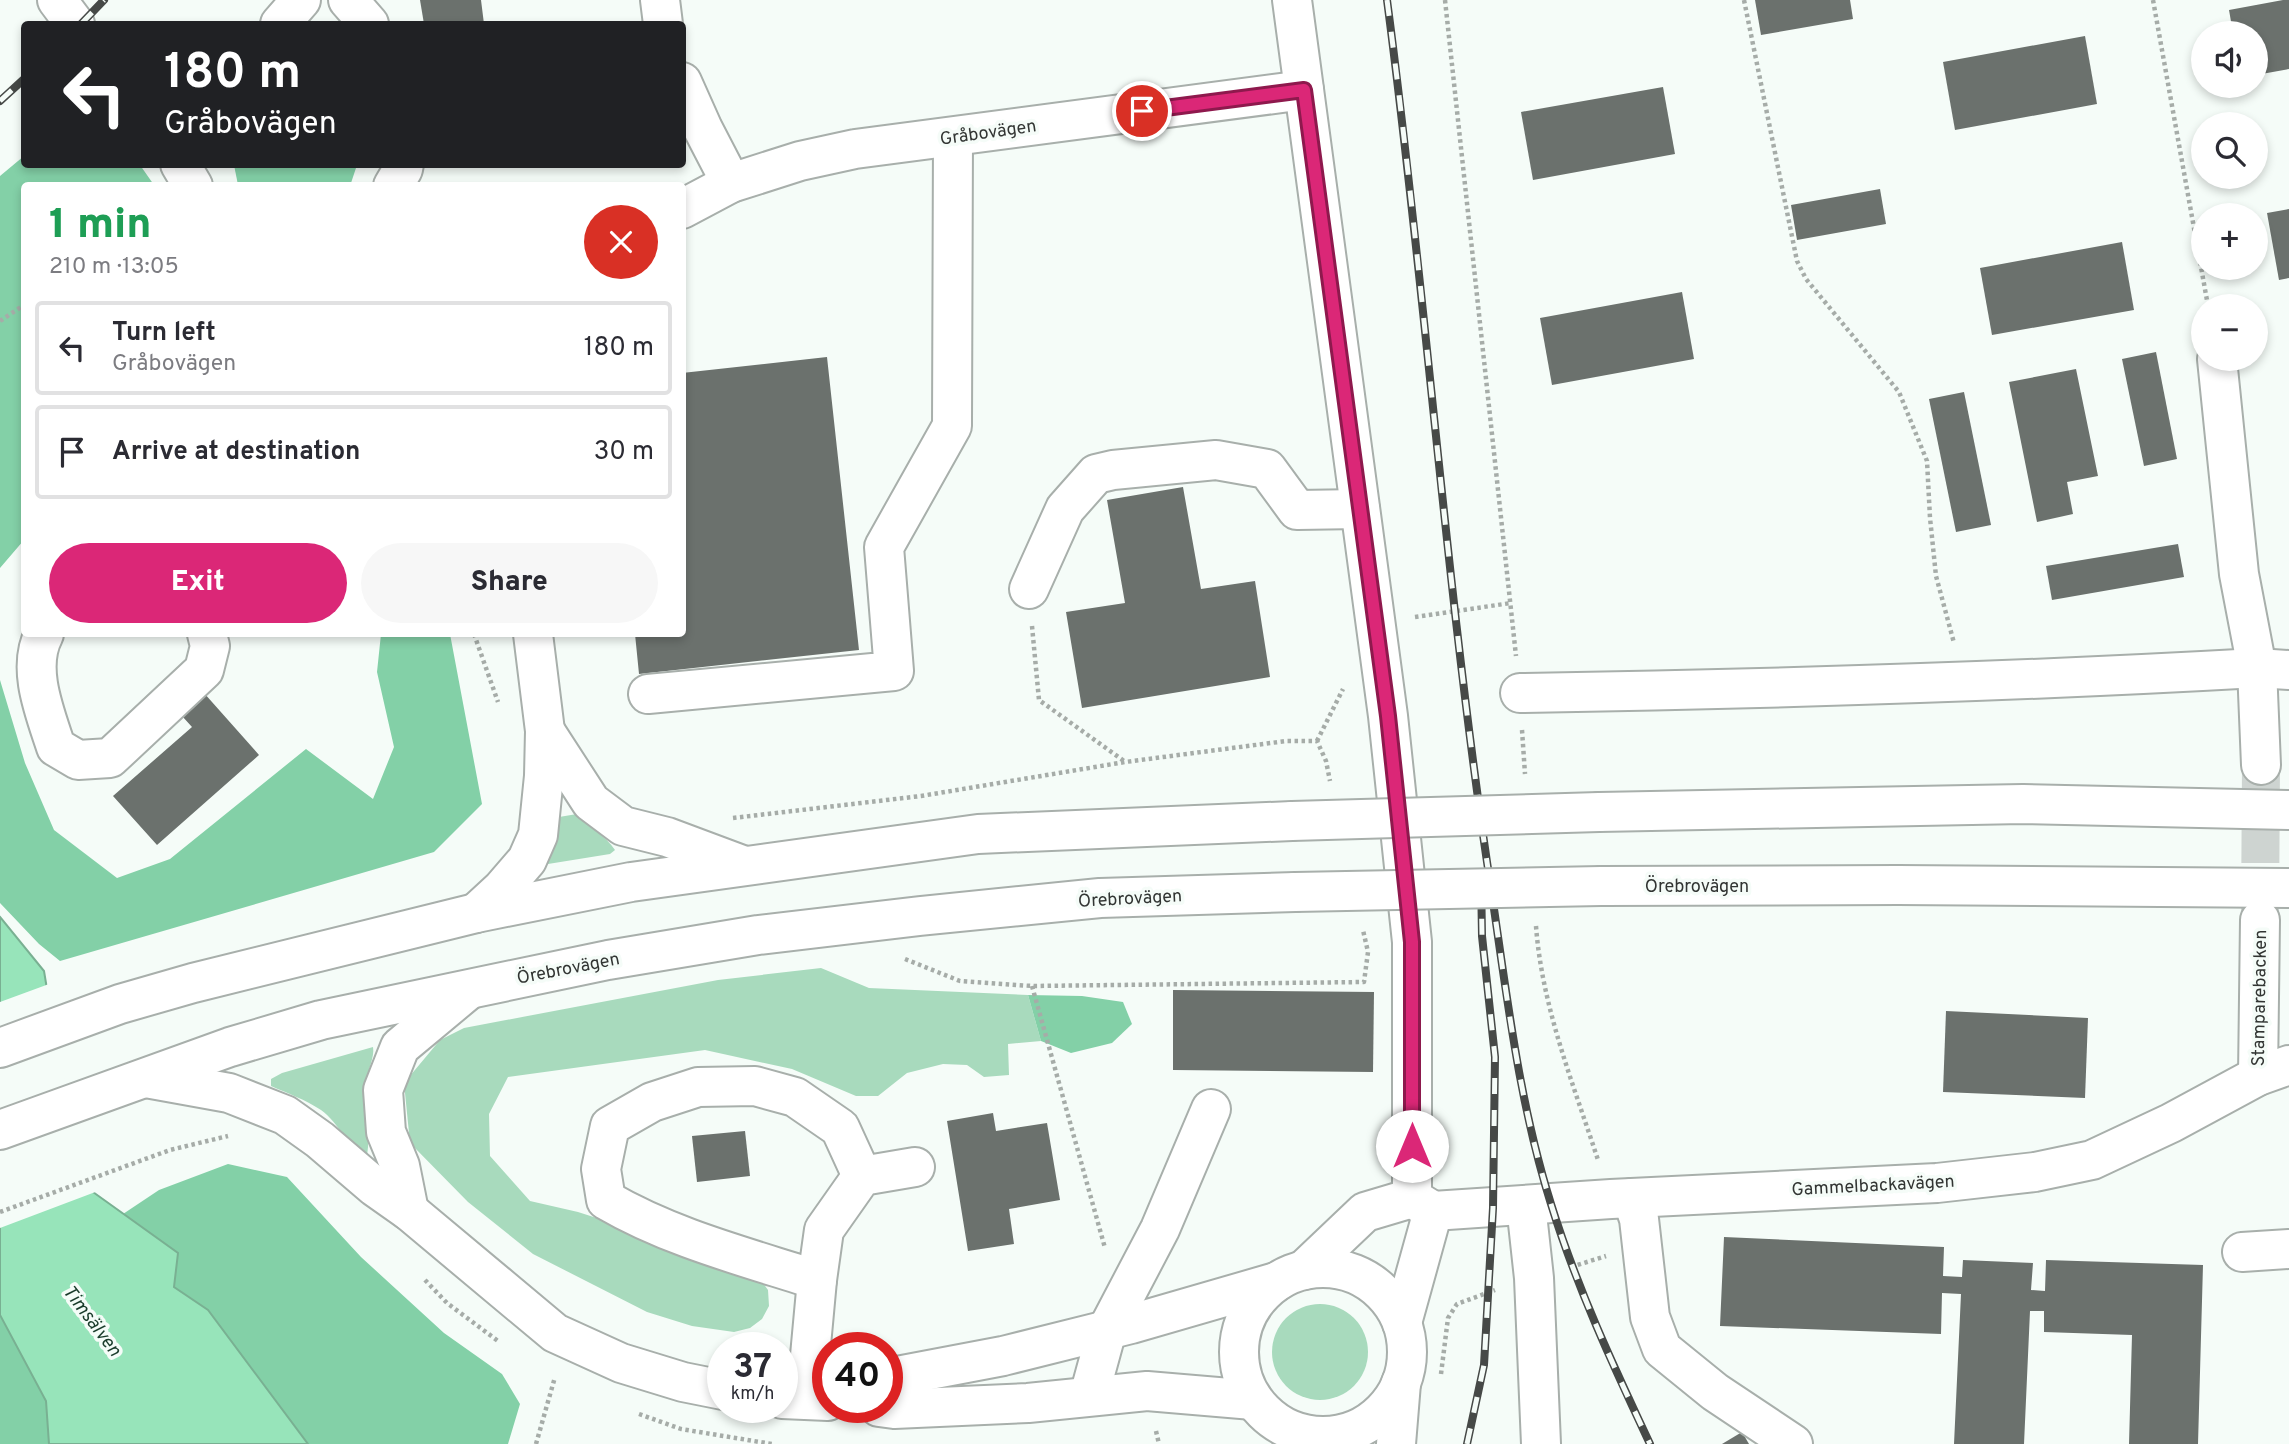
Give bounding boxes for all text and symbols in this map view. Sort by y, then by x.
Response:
map controls [2191,21,2268,371]
button: sound [2191,21,2268,98]
text: 180 m [164,44,301,106]
icon: left [49,49,140,140]
pin [1112,81,1172,141]
icon: arrive [1123,92,1161,130]
text: Gråbovägen [164,105,337,145]
button: search [2191,112,2268,189]
street label: Gråbovägen [938,115,1038,152]
text: 1 min [49,200,152,253]
button: + [2191,203,2268,280]
button: close [584,205,658,279]
text: 210 m · 13:05 [49,253,179,282]
button: − [2191,294,2268,371]
text: Turn left [112,317,216,350]
icon: left [53,329,91,367]
text: 180 m [584,332,654,365]
text: Gråbovägen [112,350,236,379]
icon: arrive [53,433,91,471]
text: Arrive at destination [112,436,360,469]
text: 30 m [594,436,654,469]
button: Exit [49,543,347,623]
button: Share [361,543,658,623]
street label: Örebrovägen [1645,874,1749,899]
street label: Örebrovägen [1077,883,1183,914]
street label: Stamparebacken [2248,929,2273,1067]
street label: Örebrovägen [514,946,622,991]
position arrow [1375,1109,1449,1183]
street label: Gammelbackavägen [1791,1171,1955,1202]
water label: Timsälven [57,1281,126,1362]
speed limit sign: 40 [812,1332,903,1423]
text: 37 [733,1346,772,1390]
text: km/h [731,1383,774,1406]

